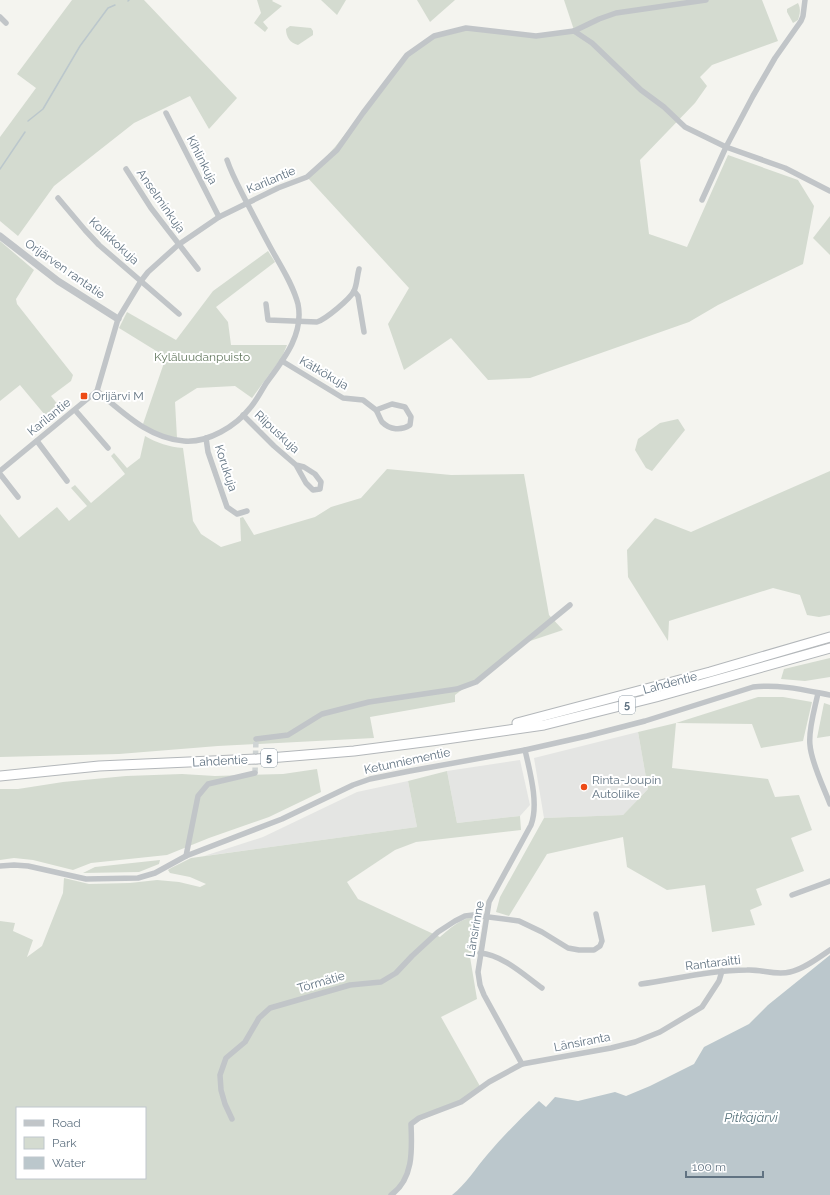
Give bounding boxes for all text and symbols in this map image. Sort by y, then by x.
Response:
street label: Kihlinkuja [184,133,220,187]
street label: Karilantie [245,163,297,197]
street label: Anselminkuja [134,166,188,236]
street label: Kolikkokuja [86,215,142,267]
street label: Orijärven rantatie [22,236,108,302]
park label: Kyläluudanpuisto [154,350,250,364]
street label: Kätkökuja [297,353,351,393]
place label: Orijärvi M [92,389,144,403]
marker: Orijärvi M [79,391,89,401]
street label: Karilantie [25,395,73,439]
street label: Riipuskuja [252,408,302,456]
street label: Korukuja [212,443,240,493]
street label: Lahdentie [641,669,699,697]
road number: 5 [619,696,635,714]
street label: Ketunniementie [363,745,451,777]
road number: 5 [261,749,277,767]
street label: Lahdentie [192,753,248,769]
place label: Rinta-Joupin Autoliike [592,773,661,801]
marker: Rinta-Joupin Autoliike [579,782,589,792]
street label: Länsirinne [463,900,487,958]
street label: Rantaraitti [684,953,742,973]
street label: Törmätie [296,969,346,995]
street label: Länsiranta [553,1030,611,1054]
legend [16,1107,146,1179]
water label: Pitkäjärvi [724,1110,779,1125]
text: Road [52,1116,81,1130]
text: Park [52,1136,77,1150]
scale bar [686,1153,763,1179]
text: Water [52,1156,86,1170]
text: 100 m [692,1160,726,1174]

